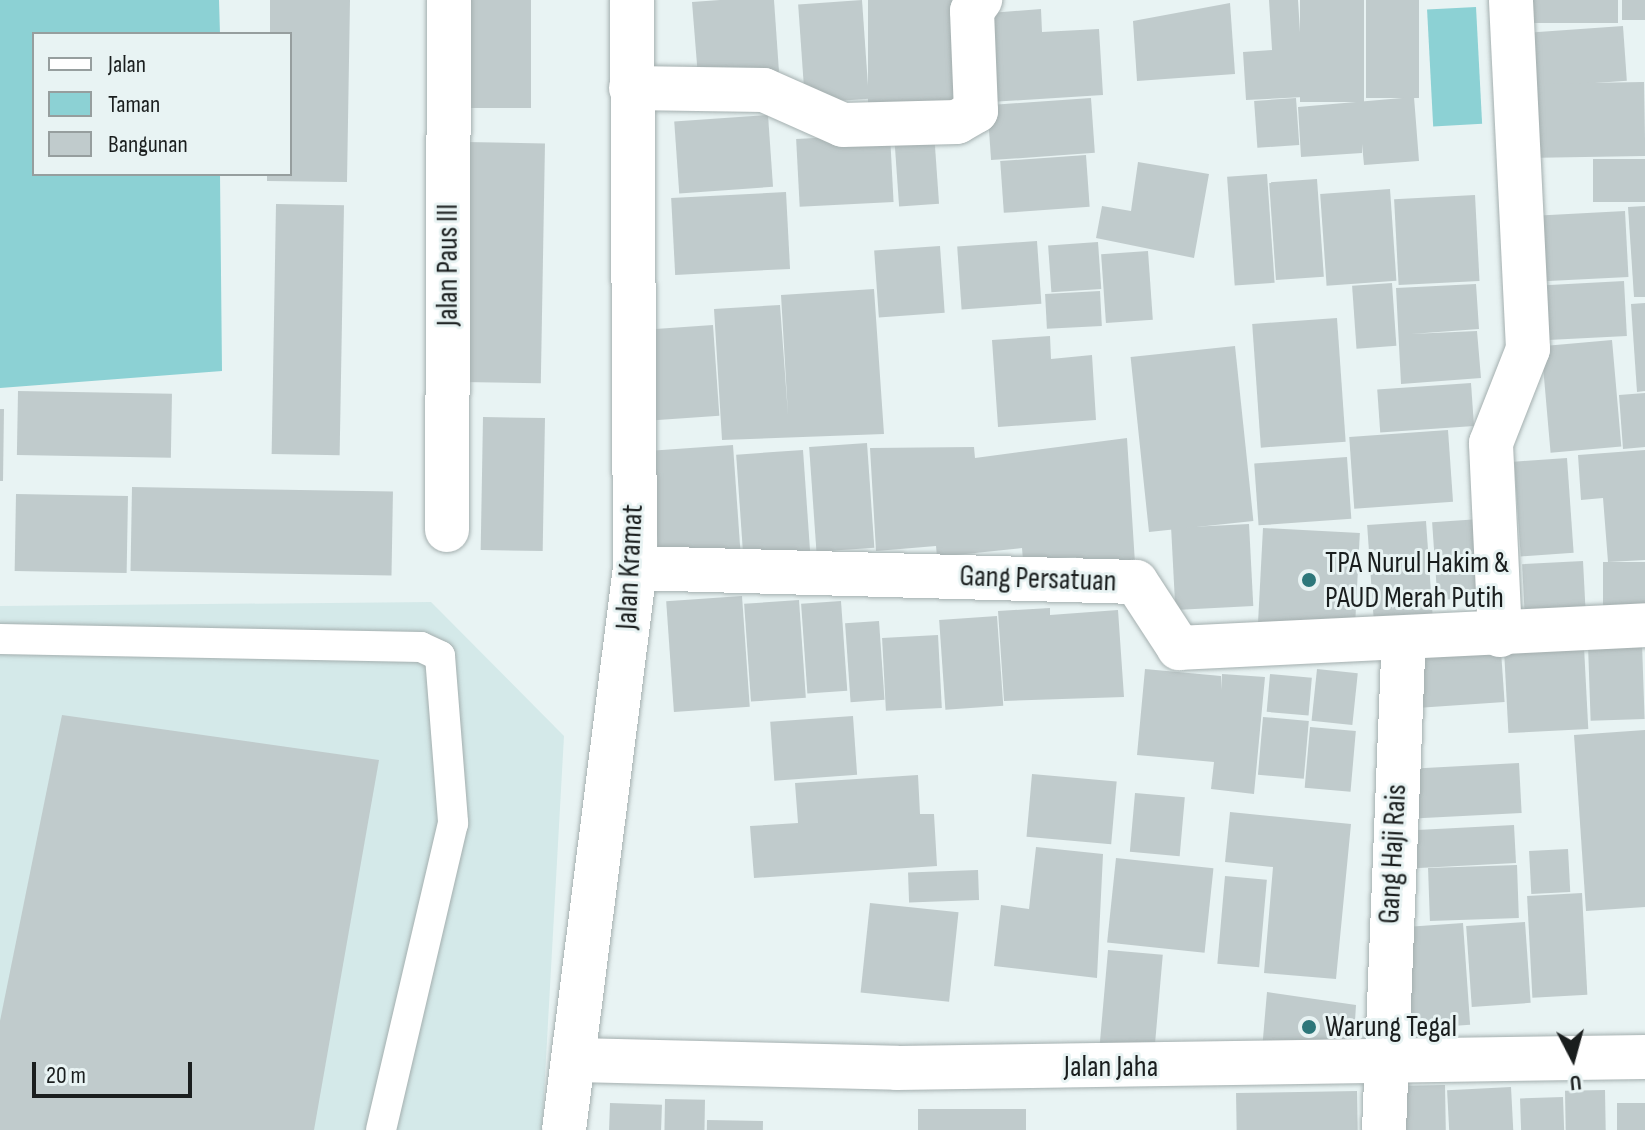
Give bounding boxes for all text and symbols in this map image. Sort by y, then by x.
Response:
legend [32,32,292,176]
text: Jalan [108,50,146,79]
text: Taman [108,90,160,119]
text: Bangunan [108,130,188,159]
street label: Jalan Paus III [430,204,466,326]
street label: Jalan Kramat [609,503,651,631]
place label: TPA Nurul Hakim & PAUD Merah Putih [1325,545,1509,616]
street label: Gang Persatuan [959,558,1117,600]
marker: TPA Nurul Hakim & PAUD Merah Putih [1300,571,1318,589]
street label: Gang Haji Rais [1371,783,1415,925]
place label: Warung Tegal [1325,1009,1457,1045]
marker: Warung Tegal [1300,1018,1318,1036]
north arrow [1533,1018,1613,1098]
scale bar [36,1046,196,1096]
street label: Jalan Jaha [1064,1049,1158,1085]
text: 20 m [46,1061,86,1090]
text: U [1568,1068,1583,1096]

